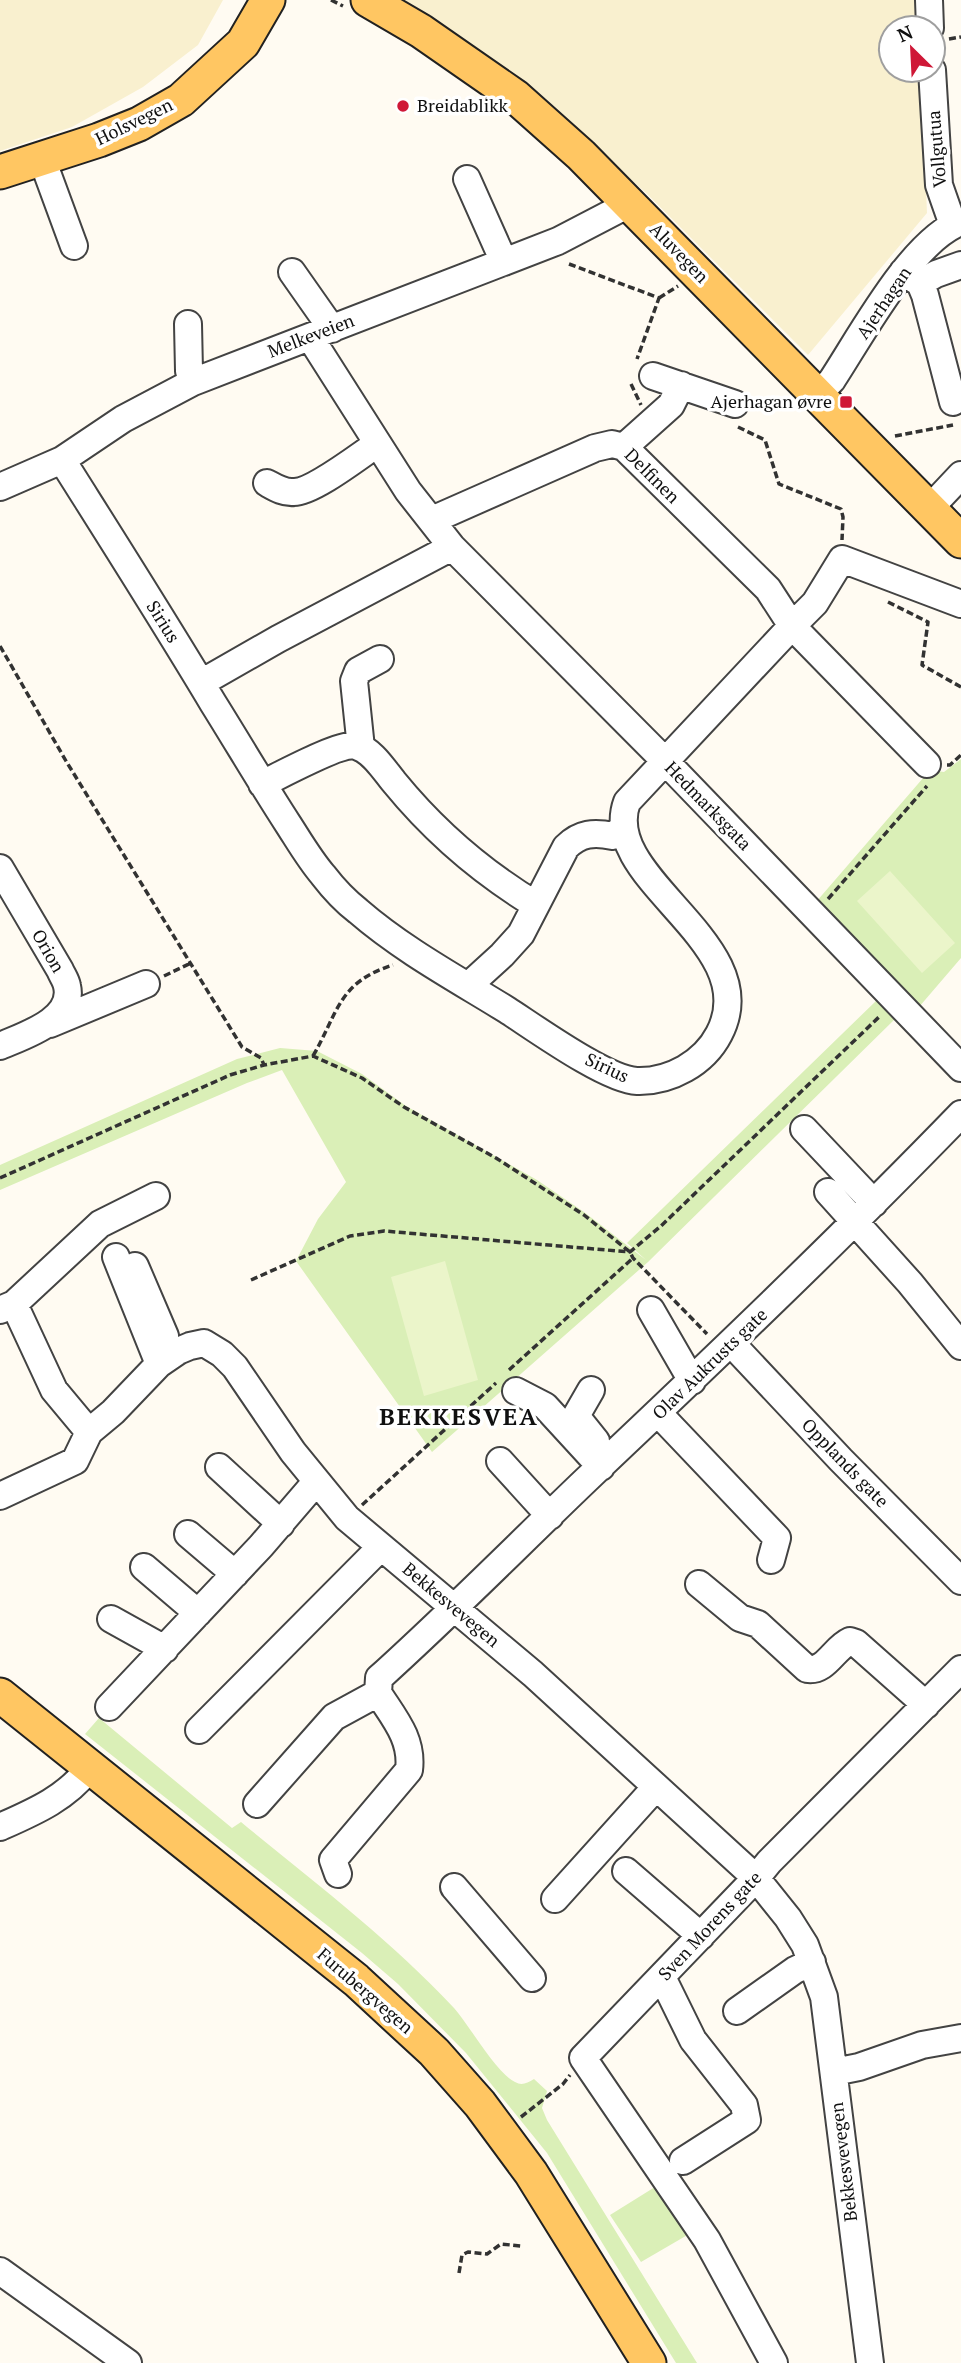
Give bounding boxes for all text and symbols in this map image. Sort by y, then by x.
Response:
north arrow [877,14,947,84]
text: N [893,18,917,47]
street label: Holsvegen [91,92,177,150]
place label: Breidablikk [417,93,508,117]
marker: Breidablikk [395,98,411,114]
street label: Vollgutua [921,110,951,189]
street label: Aluvegen [645,217,715,288]
street label: Ajerhagan [850,261,916,343]
street label: Melkeveien [264,307,358,363]
place label: Ajerhagan øvre [711,389,832,413]
marker: Ajerhagan øvre [838,394,854,410]
street label: Delfinen [620,443,686,508]
street label: Sirius [142,596,186,647]
street label: Hedmarksgata [660,756,757,855]
street label: Orion [27,924,71,977]
street label: Sirius [582,1047,633,1088]
street label: Olav Aukrusts gate [647,1302,772,1424]
district label: BEKKESVEA [379,1400,539,1432]
street label: Opplands gate [797,1412,894,1512]
street label: Bekkesvevegen [398,1556,506,1652]
street label: Sven Morens gate [652,1865,766,1985]
street label: Furubergvegen [313,1942,419,2039]
street label: Bekkesvevegen [824,2101,862,2223]

